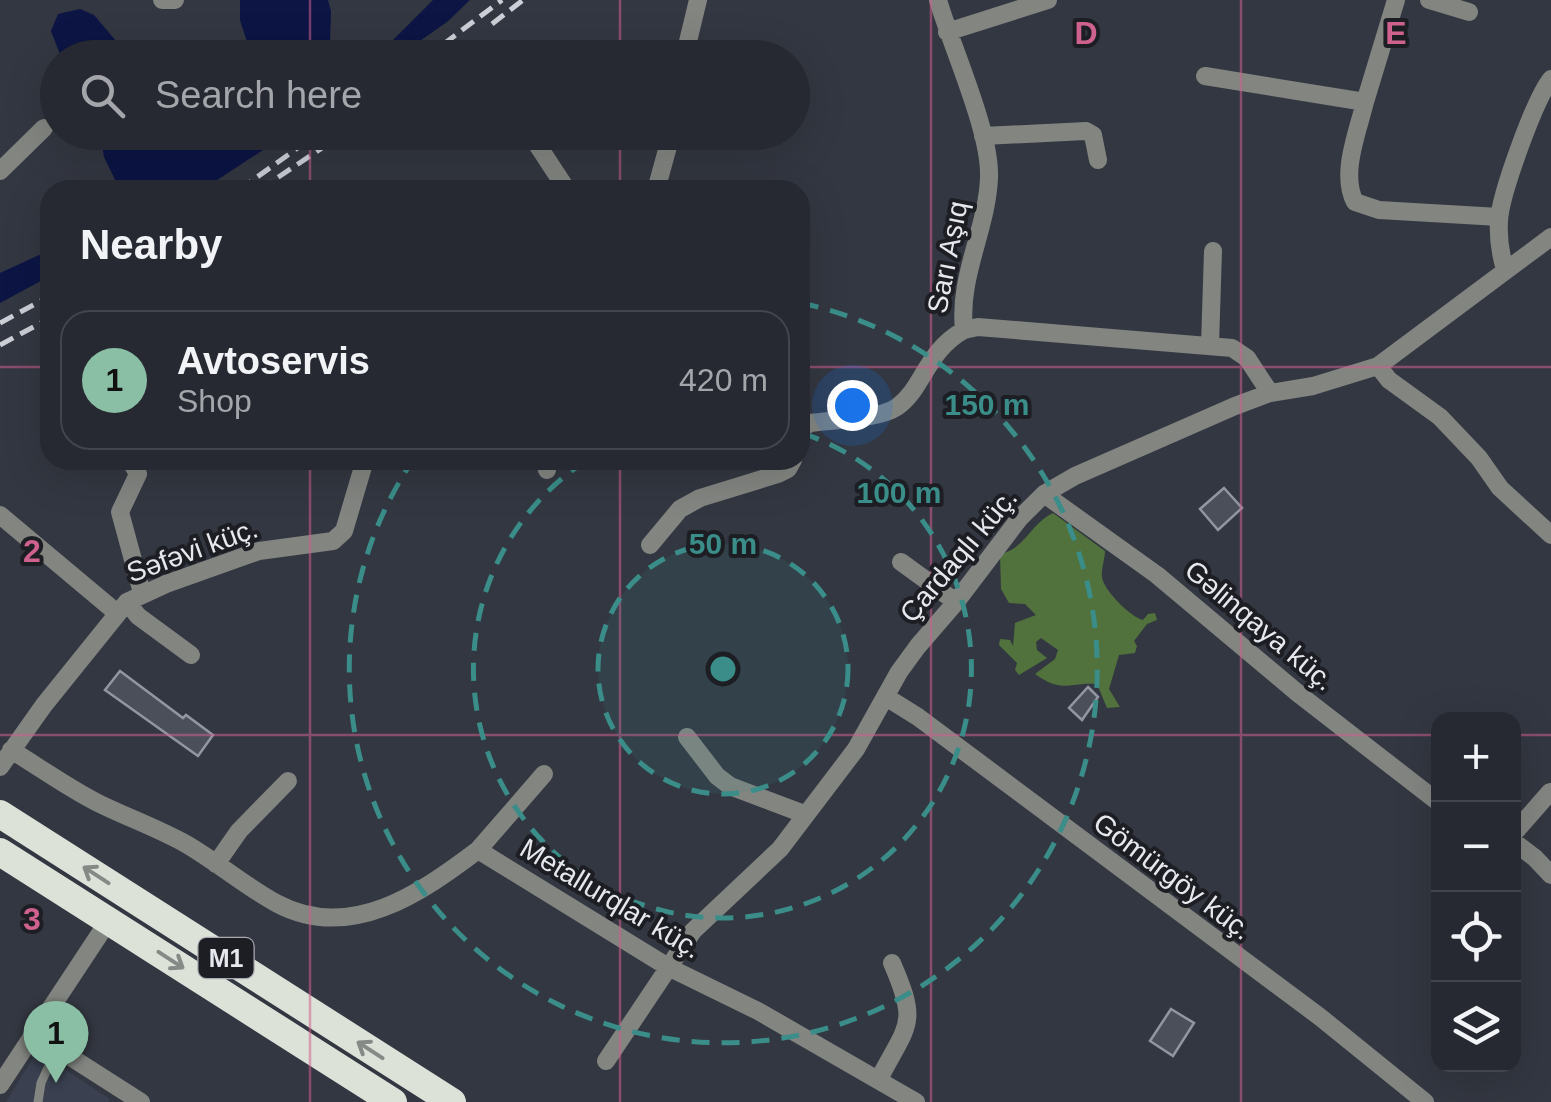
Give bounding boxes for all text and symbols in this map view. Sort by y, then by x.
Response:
text: D [1074,15,1098,51]
text: E [1385,15,1407,51]
search box [40,40,810,150]
icon: search [75,68,130,123]
text: Search here [155,74,362,116]
street label: Sarı Aşıq [921,198,974,316]
text: Nearby [80,221,222,268]
text: Avtoservis [177,340,370,382]
text: 1 [106,362,123,398]
text: 420 m [679,362,768,398]
your location [827,380,878,431]
text: Shop [177,383,252,419]
text: 150 m [944,388,1030,421]
text: 100 m [856,476,942,509]
street label: Çardaqlı küç. [893,482,1023,628]
street label: Səfəvi küç. [123,512,262,588]
text: 50 m [689,527,757,560]
text: 2 [23,533,41,569]
street label: Gəlinqaya küç. [1179,554,1341,697]
centre of rings [705,651,741,687]
map controls [1431,712,1521,1072]
button: + [1431,712,1521,802]
button: − [1431,802,1521,892]
street label: Gömürgöy küç. [1088,807,1258,946]
street label: Metallurqlar küç. [515,832,707,965]
one-way arrow [82,864,111,885]
button: locate [1431,892,1521,982]
text: 3 [23,901,41,937]
road number: M1 [198,938,254,978]
one-way arrow [156,950,185,971]
button: layers [1431,982,1521,1072]
pin: 1 [23,1000,88,1083]
one-way arrow [356,1039,385,1060]

